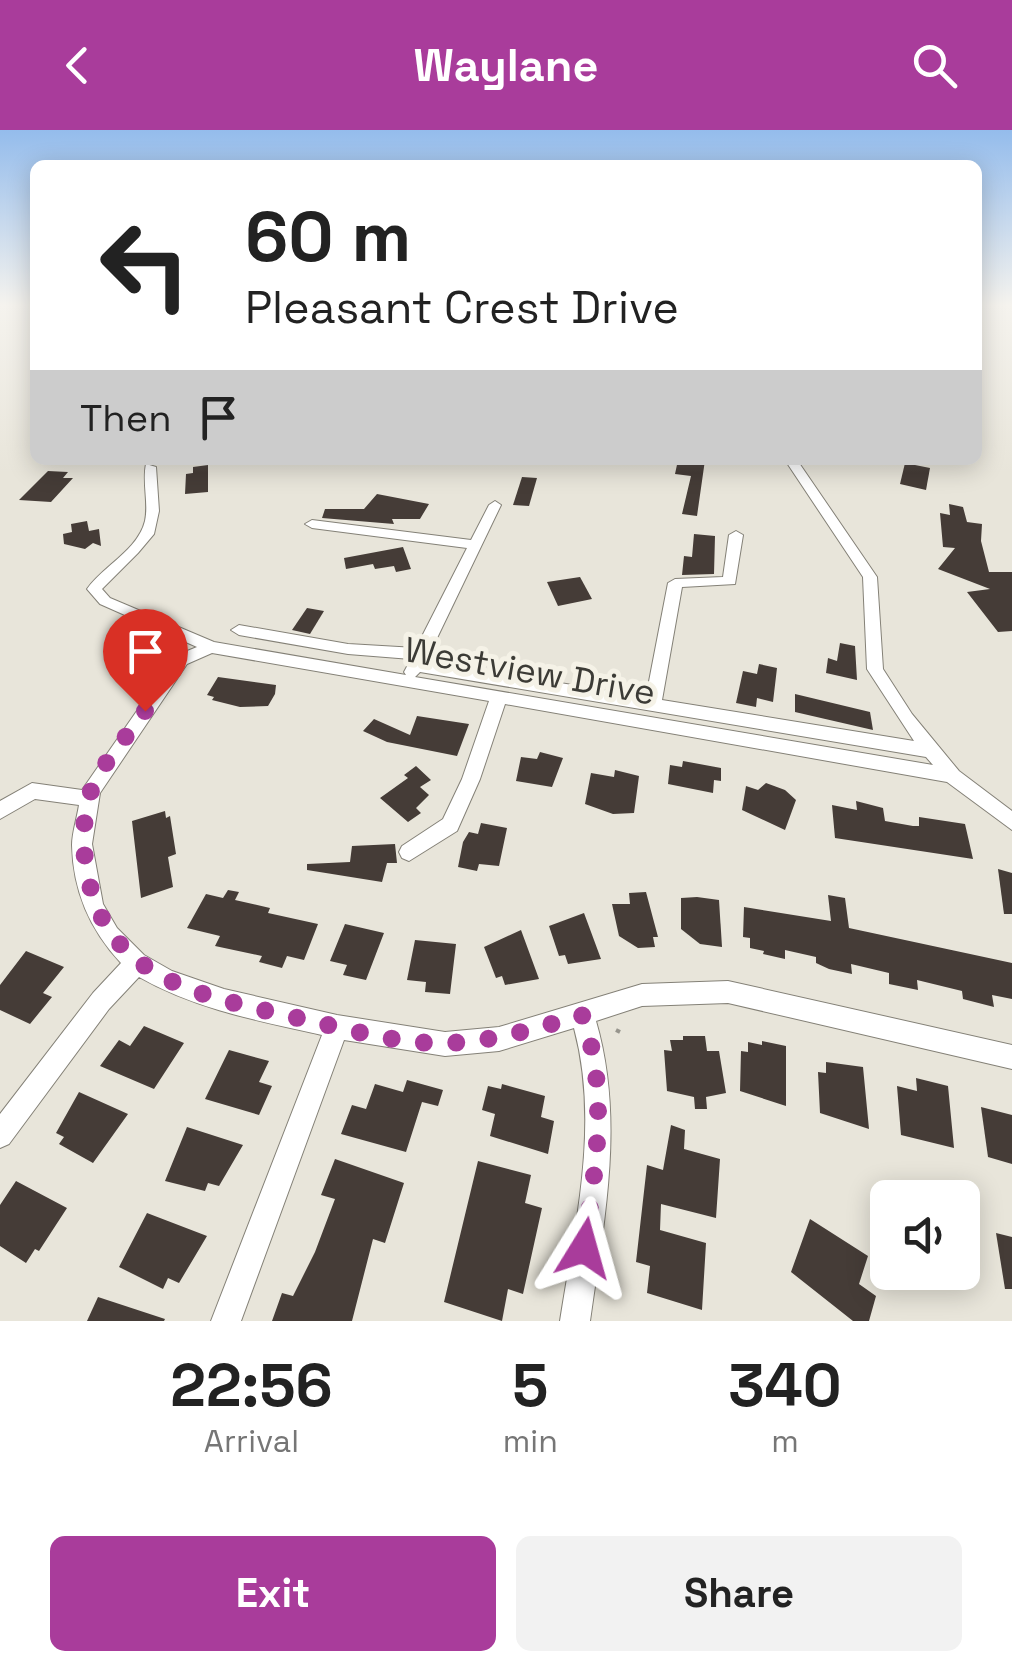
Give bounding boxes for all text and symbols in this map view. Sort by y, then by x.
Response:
text: Waylane [414,37,598,94]
icon: back [50,38,105,93]
icon: search [907,38,962,93]
text: 60 m [245,192,411,281]
icon: left [80,200,210,330]
text: Pleasant Crest Drive [245,279,679,336]
icon: arrive [191,390,246,445]
text: Then [80,394,171,442]
pin [103,609,188,712]
icon: arrive [118,624,173,679]
street label: Westview Drive [401,627,659,715]
map controls [870,1180,980,1290]
button: sound [870,1180,980,1290]
position arrow [532,1196,636,1300]
text: 22:56 [170,1347,333,1424]
text: 5 [512,1347,548,1424]
text: 340 [728,1347,842,1424]
text: Arrival [204,1421,299,1461]
text: min [503,1421,558,1461]
text: m [771,1421,799,1461]
button: Exit [50,1536,496,1651]
button: Share [516,1536,962,1651]

